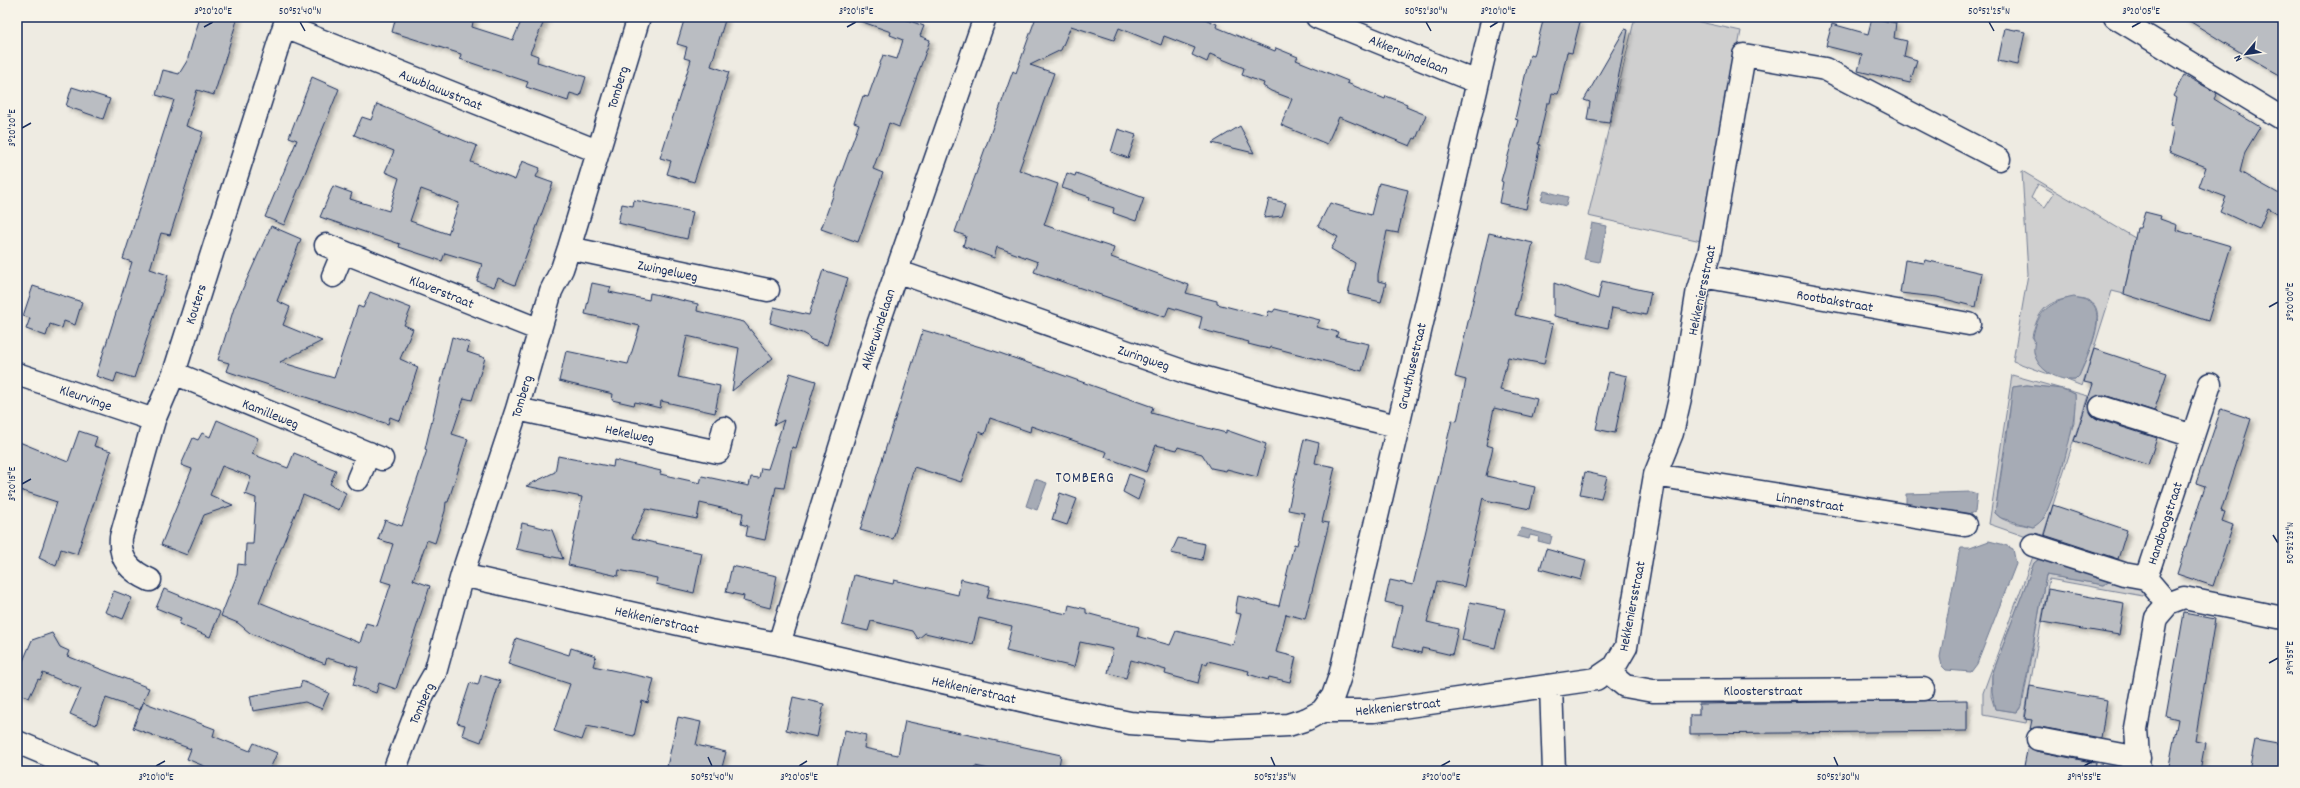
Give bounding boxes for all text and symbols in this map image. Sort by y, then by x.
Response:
text: 3°20'20"E [194,5,232,19]
text: 50°52'40"N [279,5,321,19]
text: 3°20'15"E [839,5,874,19]
text: 50°52'30"N [1405,5,1447,19]
text: 3°20'10"E [1480,5,1516,19]
text: 50°52'25"N [1968,5,2010,19]
text: 3°20'05"E [2122,5,2160,19]
street label: Akkerwindelaan [1365,31,1451,81]
north arrow [2226,34,2266,74]
text: N [2230,51,2247,64]
street label: Tomberg [603,64,635,111]
street label: Auwblauwstraat [396,65,485,117]
text: 3°20'20"E [6,109,20,147]
street label: Hekkeniersstraat [1684,243,1722,337]
street label: Zwingelweg [636,256,700,288]
street label: Klaverstraat [406,271,477,315]
street label: Kouters [181,282,213,327]
text: 3°20'00"E [2284,282,2298,321]
street label: Rootbakstraat [1795,285,1874,319]
street label: Akkerwindelaan [856,286,901,373]
street label: Gruuthusestraat [1393,321,1433,412]
street label: Zuringweg [1115,341,1172,377]
street label: Tomberg [507,373,539,420]
street label: Kleurvinge [56,381,114,417]
street label: Kamilleweg [239,394,302,435]
street label: Hekelweg [603,420,656,450]
text: 3°20'15"E [6,466,20,501]
district label: TOMBERG [1055,468,1115,490]
street label: Handboogstraat [2143,480,2189,568]
street label: Linnenstraat [1774,488,1845,518]
text: 50°52'25"N [2284,522,2298,564]
street label: Hekkeniersstraat [1614,559,1652,653]
street label: Hekkenierstraat [612,602,701,640]
text: 3°19'55"E [2284,641,2298,675]
street label: Hekkenierstraat [929,672,1018,710]
street label: Tomberg [405,680,441,728]
street label: Kloosterstraat [1723,682,1803,702]
street label: Hekkenierstraat [1354,694,1442,722]
text: 3°20'10"E [138,771,174,785]
text: 50°52'40"N [691,771,733,785]
text: 3°20'05"E [780,771,818,785]
text: 50°52'35"N [1254,771,1296,785]
text: 3°20'00"E [1422,771,1461,785]
text: 50°52'30"N [1817,771,1859,785]
text: 3°19'55"E [2067,771,2101,785]

